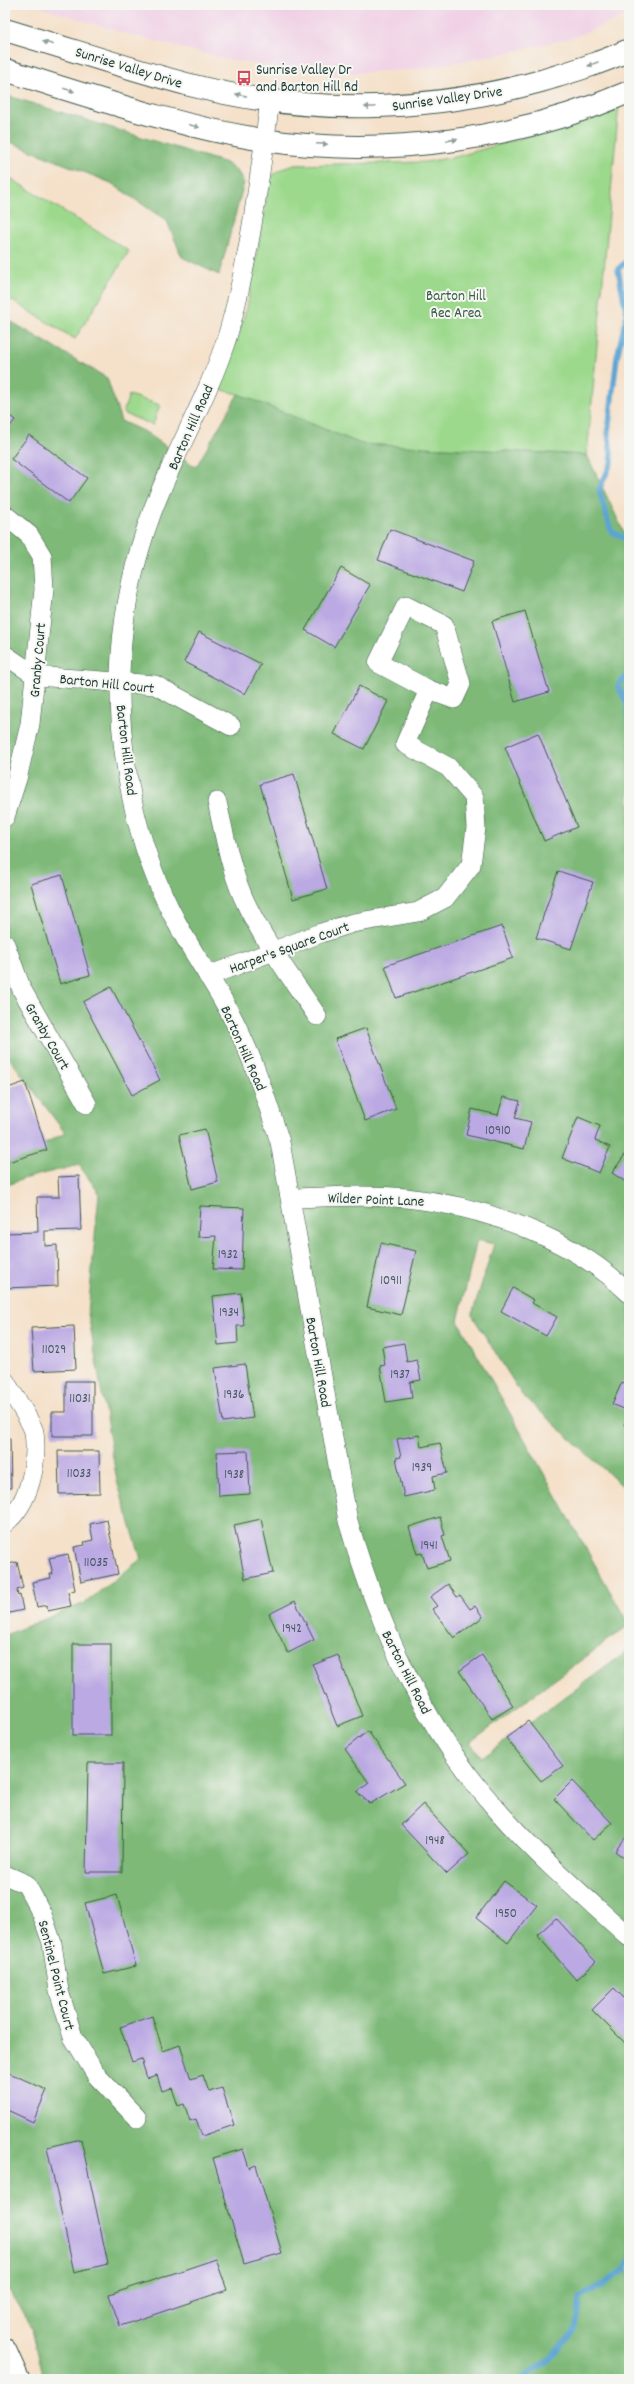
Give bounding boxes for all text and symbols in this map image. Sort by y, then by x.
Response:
one-way arrow [42,40,54,46]
street label: Sunrise Valley Drive [72,42,185,96]
place label: Sunrise Valley Dr and Barton Hill Rd [256,60,358,99]
one-way arrow [586,62,598,68]
bus stop icon: Sunrise Valley Dr and Barton Hill Rd [235,69,253,87]
street label: Sunrise Valley Drive [391,81,504,119]
one-way arrow [63,87,75,93]
one-way arrow [235,92,247,98]
one-way arrow [363,104,376,110]
one-way arrow [188,123,200,129]
one-way arrow [446,137,458,143]
one-way arrow [316,141,328,148]
park label: Barton Hill Rec Area [426,286,486,325]
street label: Barton Hill Road [163,382,220,474]
street label: Granby Court [25,622,53,698]
street label: Barton Hill Court [58,669,156,701]
street label: Barton Hill Road [109,704,141,797]
street label: Harper's Square Court [227,917,353,981]
street label: Granby Court [18,999,75,1075]
street label: Barton Hill Road [214,1003,271,1095]
house number: 10910 [485,1122,511,1141]
street label: Wilder Point Lane [327,1188,425,1214]
house number: 1932 [218,1246,238,1265]
house number: 10911 [380,1272,402,1291]
house number: 1934 [219,1304,239,1323]
street label: Barton Hill Road [298,1315,336,1409]
house number: 11029 [42,1341,66,1360]
house number: 1937 [390,1366,410,1385]
house number: 1936 [224,1386,244,1405]
house number: 11031 [69,1390,91,1409]
house number: 1939 [412,1459,432,1478]
house number: 11033 [67,1465,91,1484]
house number: 1938 [224,1466,244,1485]
house number: 1941 [420,1537,438,1556]
house number: 11035 [84,1554,108,1573]
house number: 1942 [282,1620,302,1639]
street label: Barton Hill Road [375,1627,436,1719]
house number: 1948 [425,1832,445,1851]
house number: 1950 [495,1905,517,1924]
street label: Sentinel Point Court [31,1918,79,2033]

